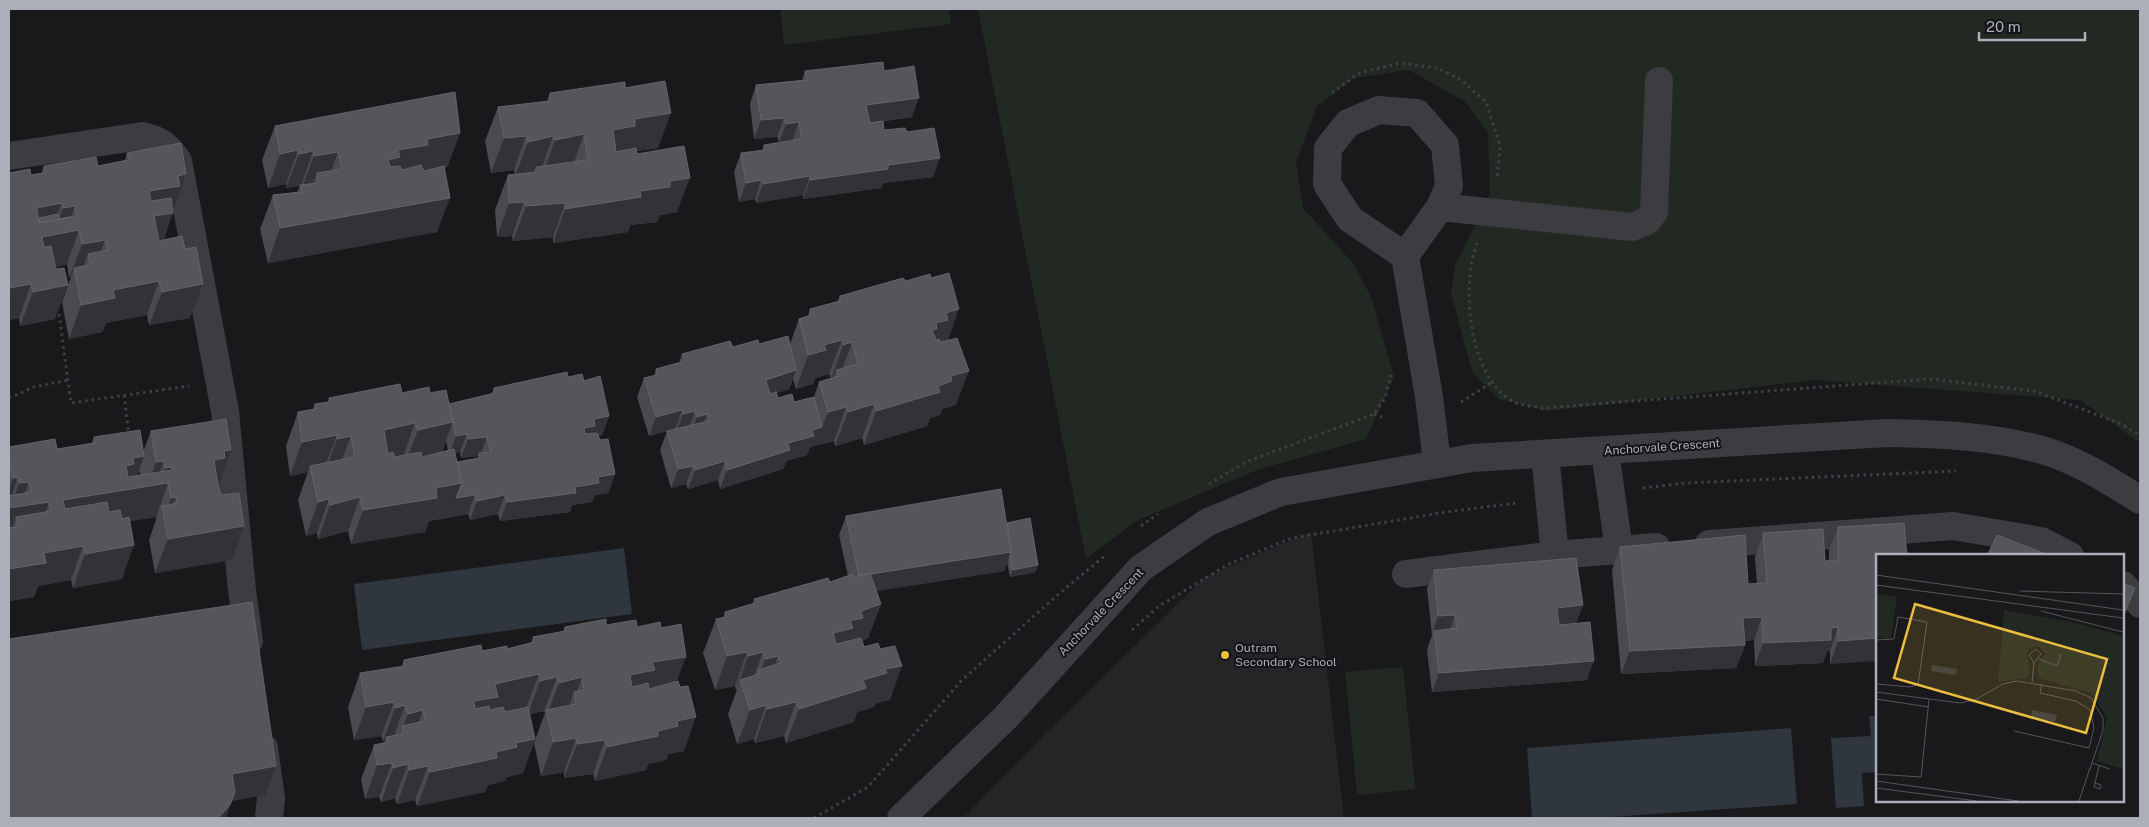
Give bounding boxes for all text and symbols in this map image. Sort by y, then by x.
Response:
scale bar [1979,10,2085,42]
text: 20 m [1986,18,2021,35]
street label: Anchorvale Crescent [1604,436,1721,458]
inset map [1876,554,2124,802]
street label: Anchorvale Crescent [1056,565,1147,659]
place label: Outram Secondary School [1235,641,1337,669]
marker: Outram Secondary School [1219,649,1231,661]

